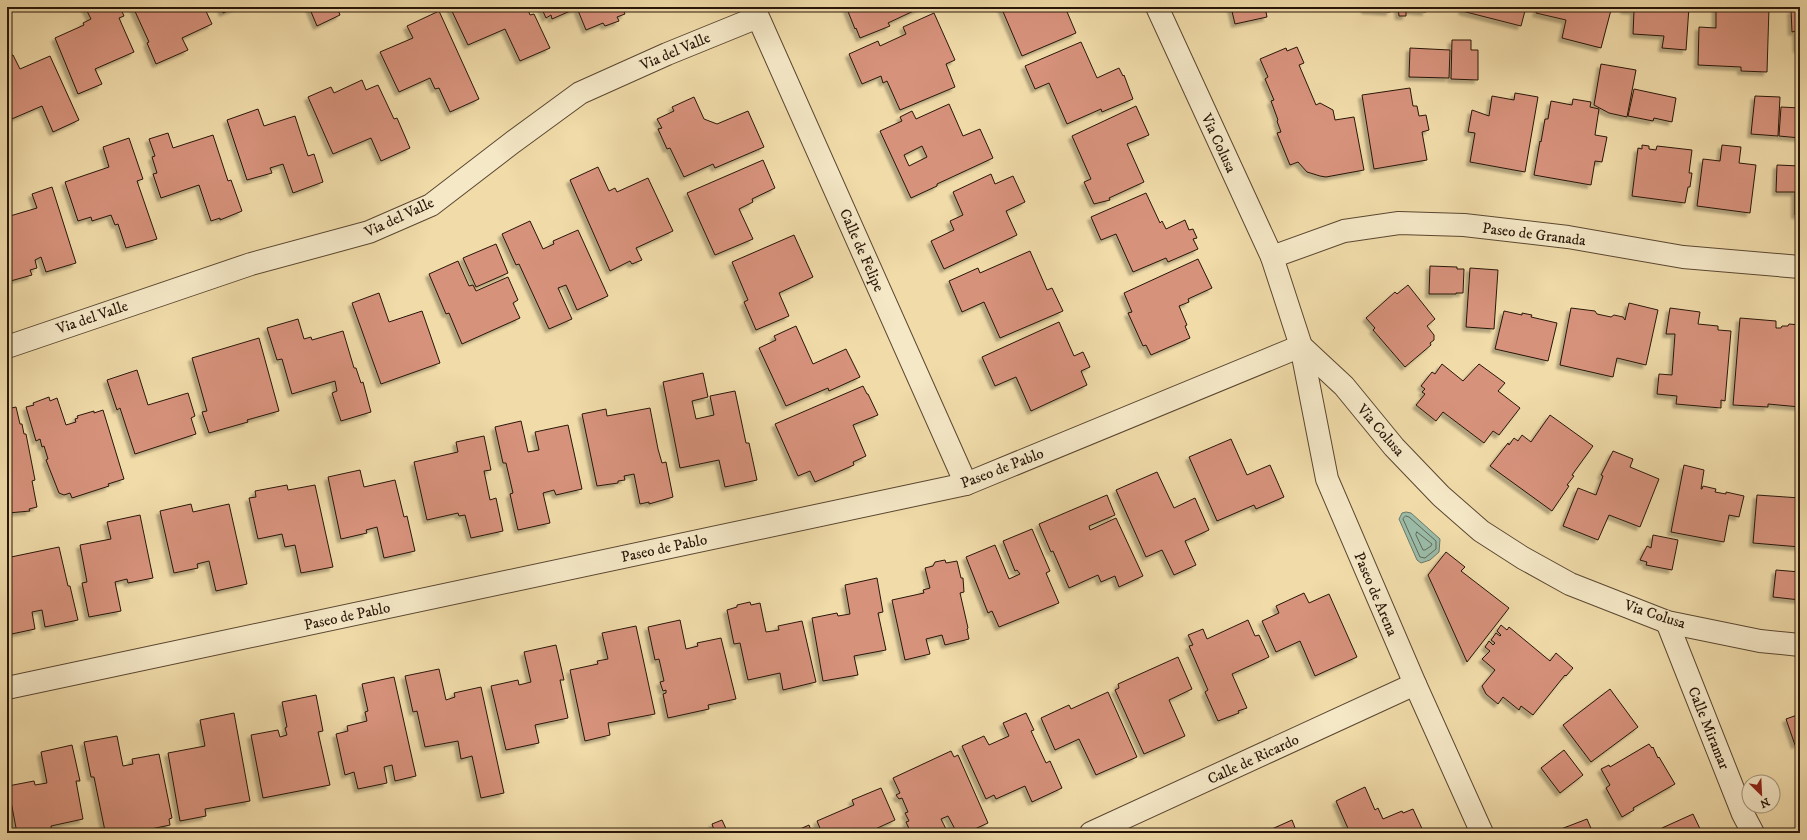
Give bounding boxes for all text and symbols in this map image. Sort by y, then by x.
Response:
street label: Via del Valle [636,28,713,75]
street label: Via Colusa [1196,110,1241,176]
street label: Via del Valle [361,193,437,242]
street label: Calle de Felipe [835,206,888,295]
street label: Paseo de Granada [1481,219,1587,250]
street label: Via del Valle [53,296,130,339]
street label: Via Colusa [1352,400,1409,461]
street label: Paseo de Pablo [958,444,1046,493]
street label: Paseo de Pablo [619,530,709,567]
street label: Paseo de Arena [1349,549,1402,640]
street label: Via Colusa [1621,595,1688,633]
street label: Paseo de Pablo [302,598,392,635]
street label: Calle Miramar [1683,684,1734,773]
street label: Calle de Ricardo [1204,730,1302,789]
north arrow [1741,774,1781,814]
text: N [1758,794,1772,810]

